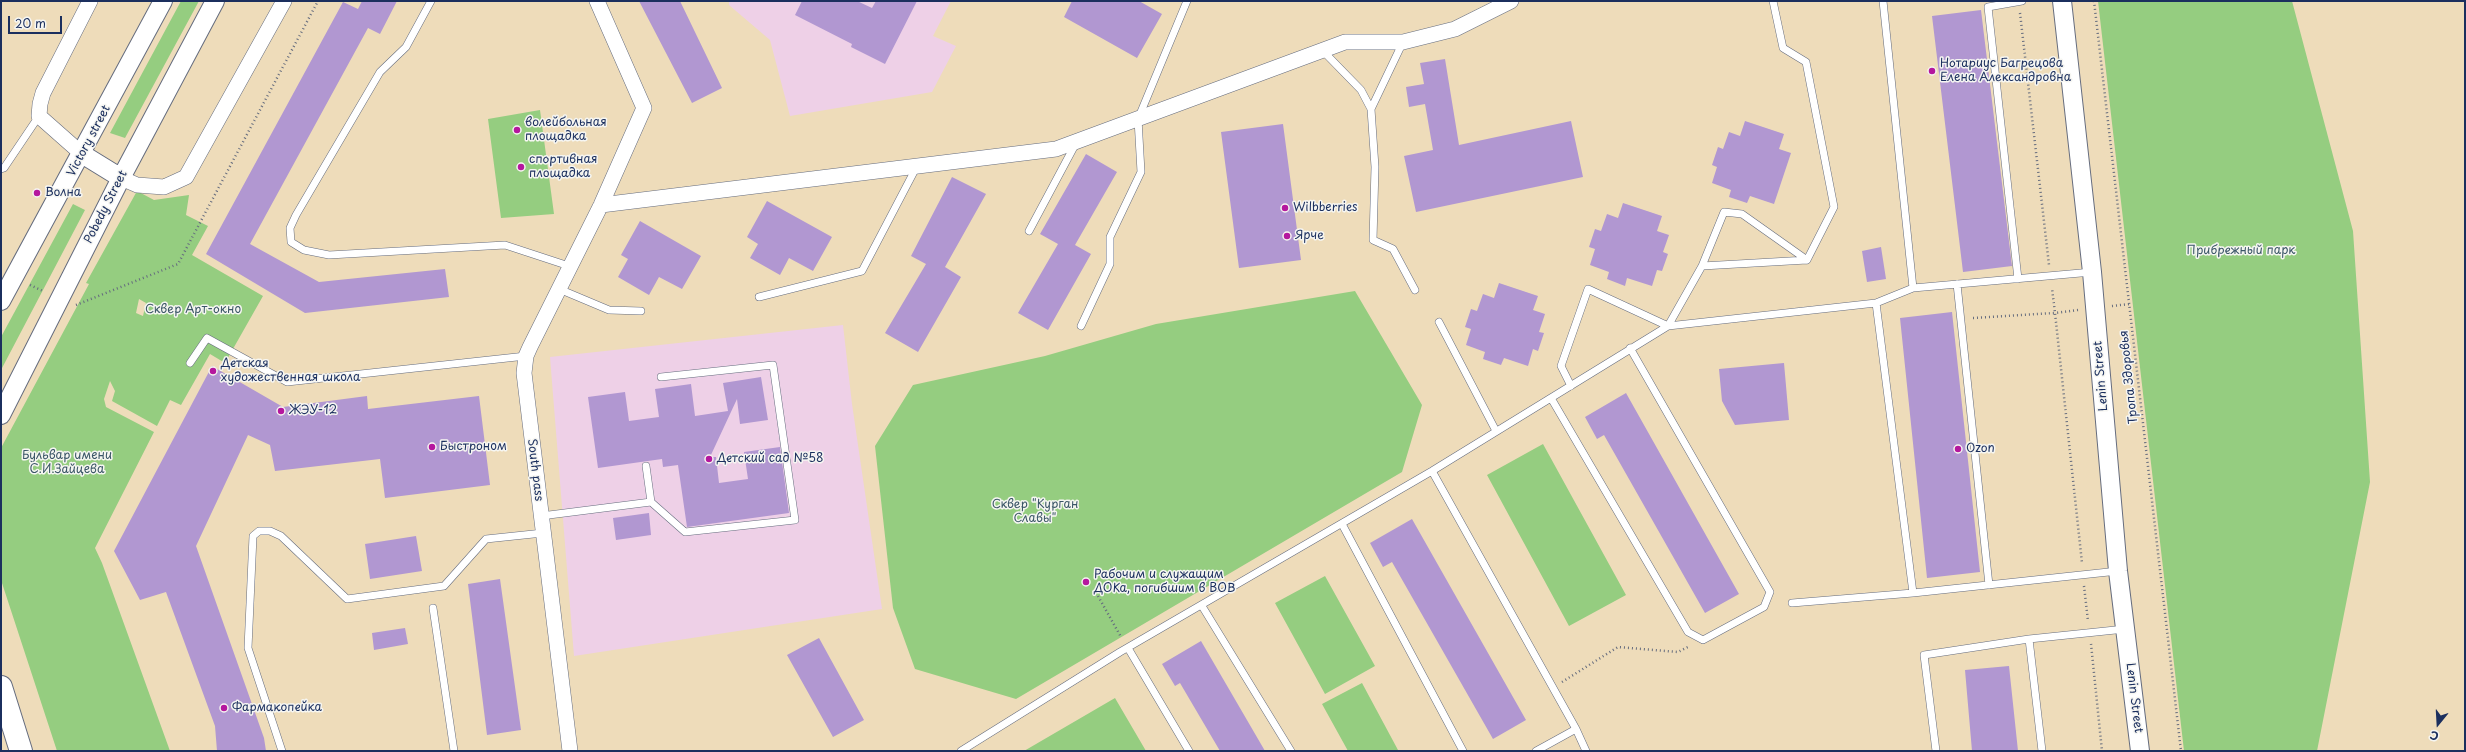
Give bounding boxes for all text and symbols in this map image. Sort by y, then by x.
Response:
scale bar [10,8,64,34]
text: 20 m [15,14,46,32]
place label: Нотариус Багрецова Елена Александровна [1940,57,2071,85]
marker: Нотариус Багрецова Елена Александровна [1927,66,1937,76]
street label: Victory street [64,103,114,179]
place label: волейбольная площадка [525,116,607,144]
marker: волейбольная площадка [512,125,522,135]
place label: спортивная площадка [529,153,598,181]
marker: спортивная площадка [516,162,526,172]
street label: Pobedy Street [81,168,131,246]
place label: Волна [45,186,81,200]
marker: Волна [32,188,42,198]
place label: Wilbberries [1293,201,1358,215]
marker: Wilbberries [1280,203,1290,213]
place label: Ярче [1295,229,1324,243]
marker: Ярче [1282,231,1292,241]
park label: Прибрежный парк [2187,244,2295,258]
park label: Сквер Арт-окно [145,303,241,317]
street label: Тропа Здоровья [2117,329,2141,425]
street label: Lenin Street [2091,340,2111,412]
place label: Детская художественная школа [221,357,361,385]
marker: Детская художественная школа [208,366,218,376]
place label: ЖЭУ-12 [289,404,337,418]
marker: ЖЭУ-12 [276,406,286,416]
street label: South pass [524,438,546,502]
place label: Быстроном [440,440,507,454]
marker: Быстроном [427,442,437,452]
place label: Ozon [1966,442,1995,456]
marker: Ozon [1953,444,1963,454]
park label: Бульвар имени С.И.Зайцева [22,449,112,477]
place label: Детский сад №58 [717,452,823,466]
marker: Детский сад №58 [704,454,714,464]
park label: Сквер "Курган Славы" [992,498,1078,526]
place label: Рабочим и служащим ДОКа, погибшим в ВОВ [1094,568,1235,596]
marker: Рабочим и служащим ДОКа, погибшим в ВОВ [1081,577,1091,587]
street label: Lenin Street [2123,662,2145,734]
place label: Фармакопейка [232,701,322,715]
marker: Фармакопейка [219,703,229,713]
north arrow [2418,704,2458,744]
text: С [2428,727,2441,745]

